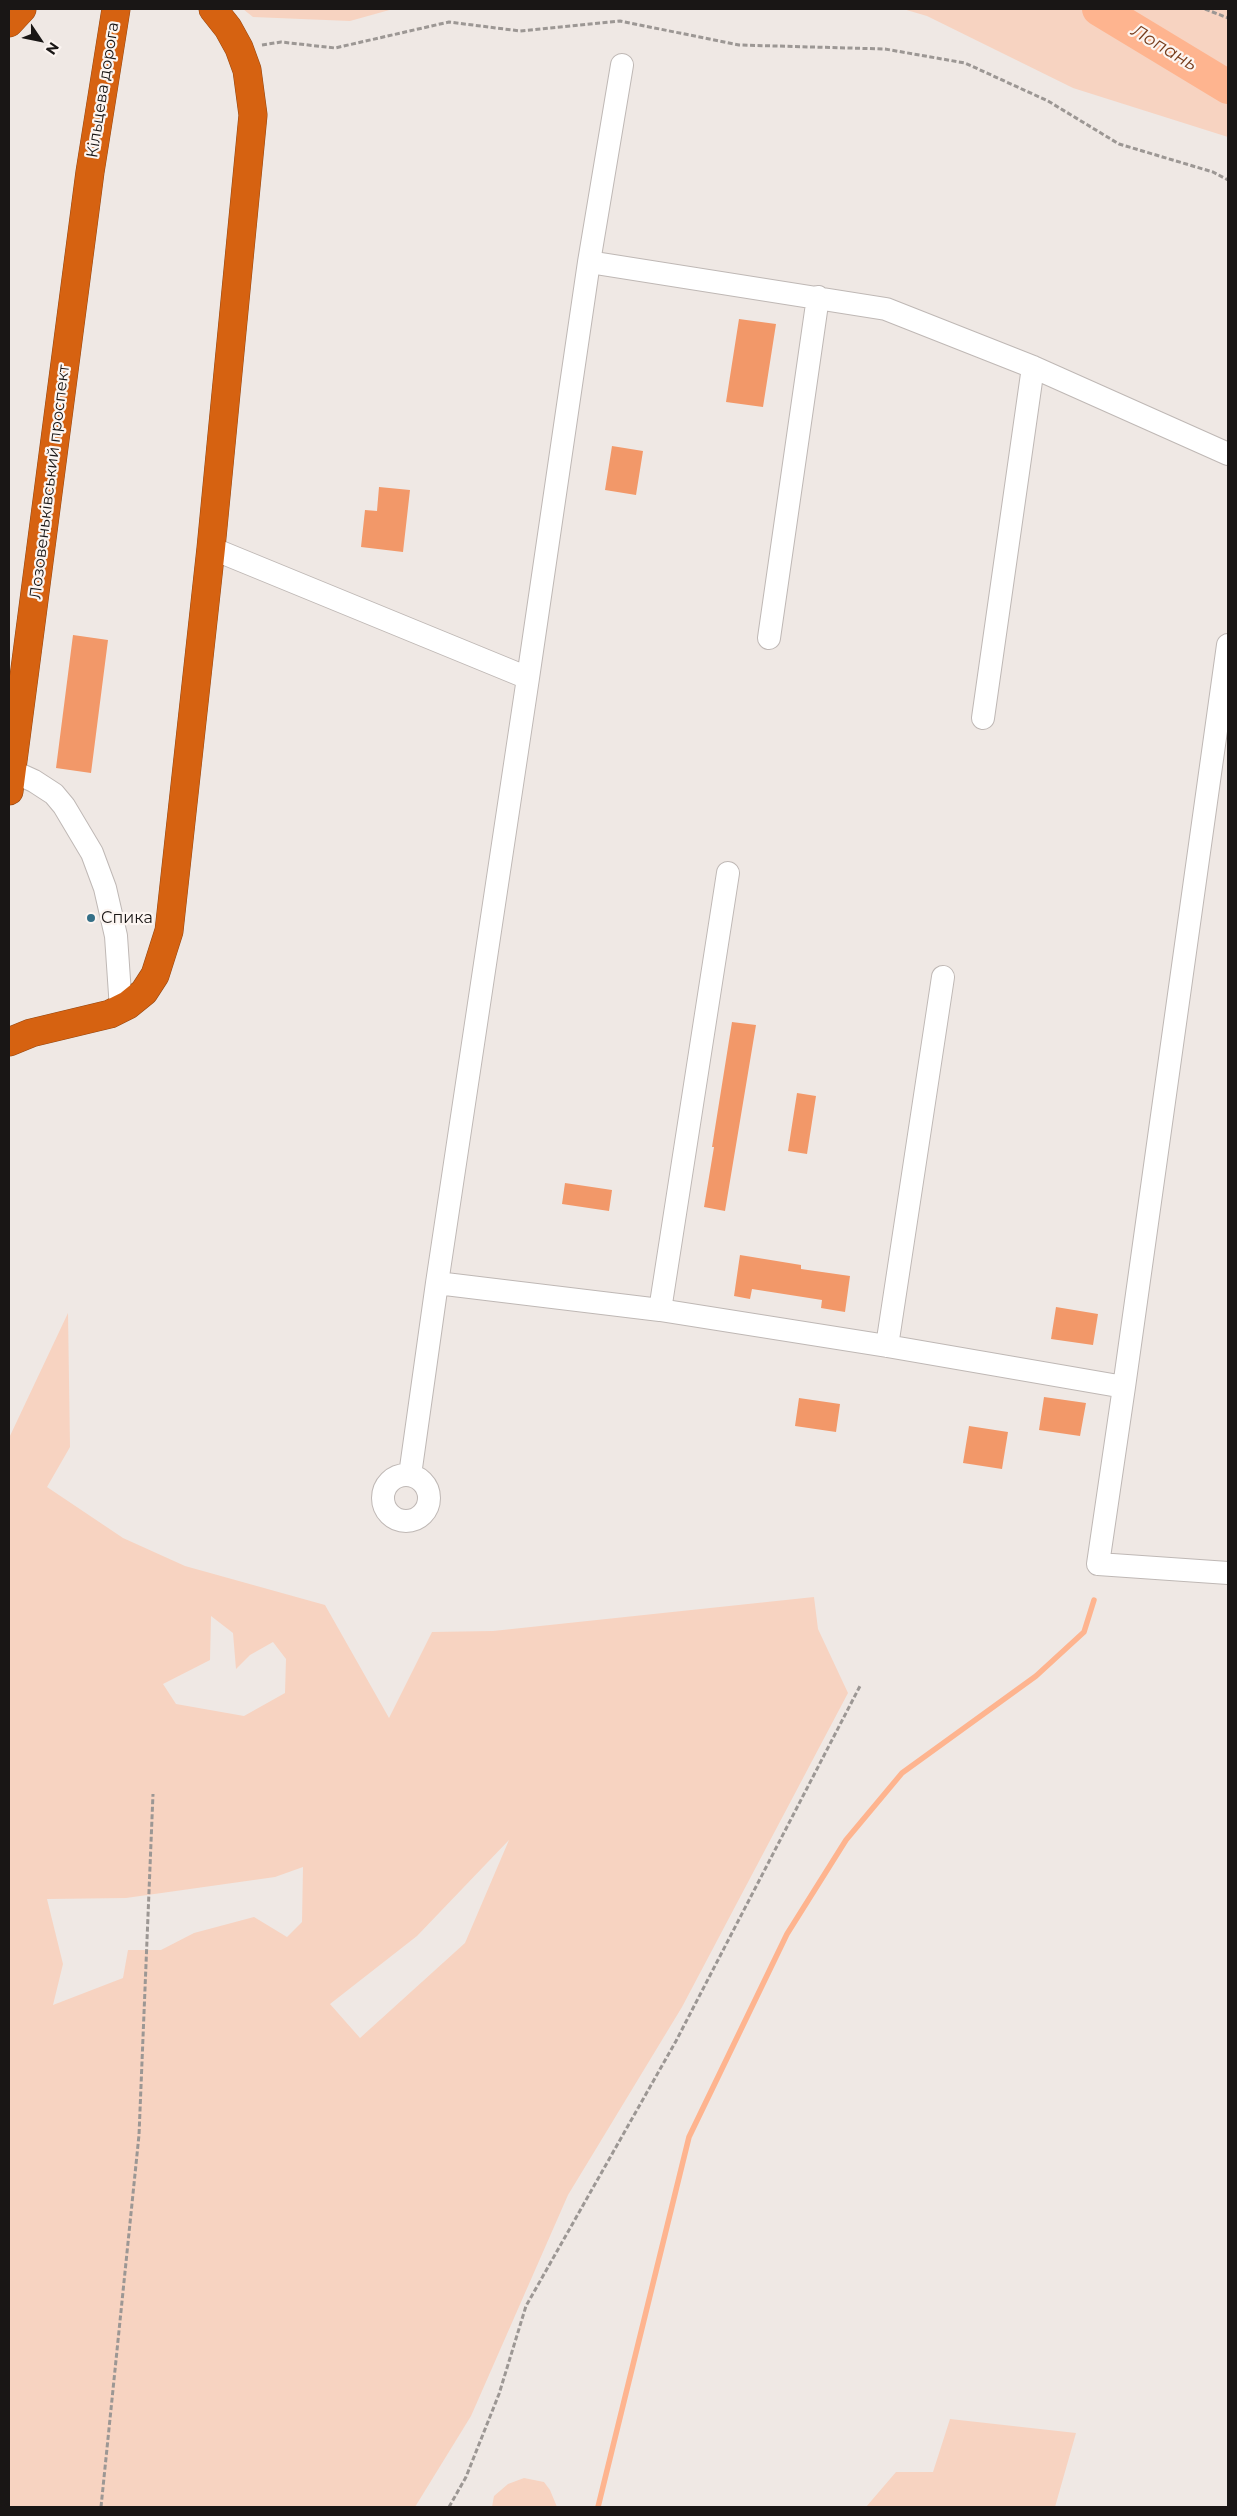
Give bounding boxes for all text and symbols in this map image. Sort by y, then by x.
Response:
north arrow [15,15,65,65]
water label: Лопань [1127,20,1201,76]
street label: Кільцева дорога [83,21,123,159]
text: N [42,39,63,58]
street label: Лозовеньківський проспект [26,364,74,600]
place label: Спика [101,908,153,928]
marker: Спика [85,912,97,924]

